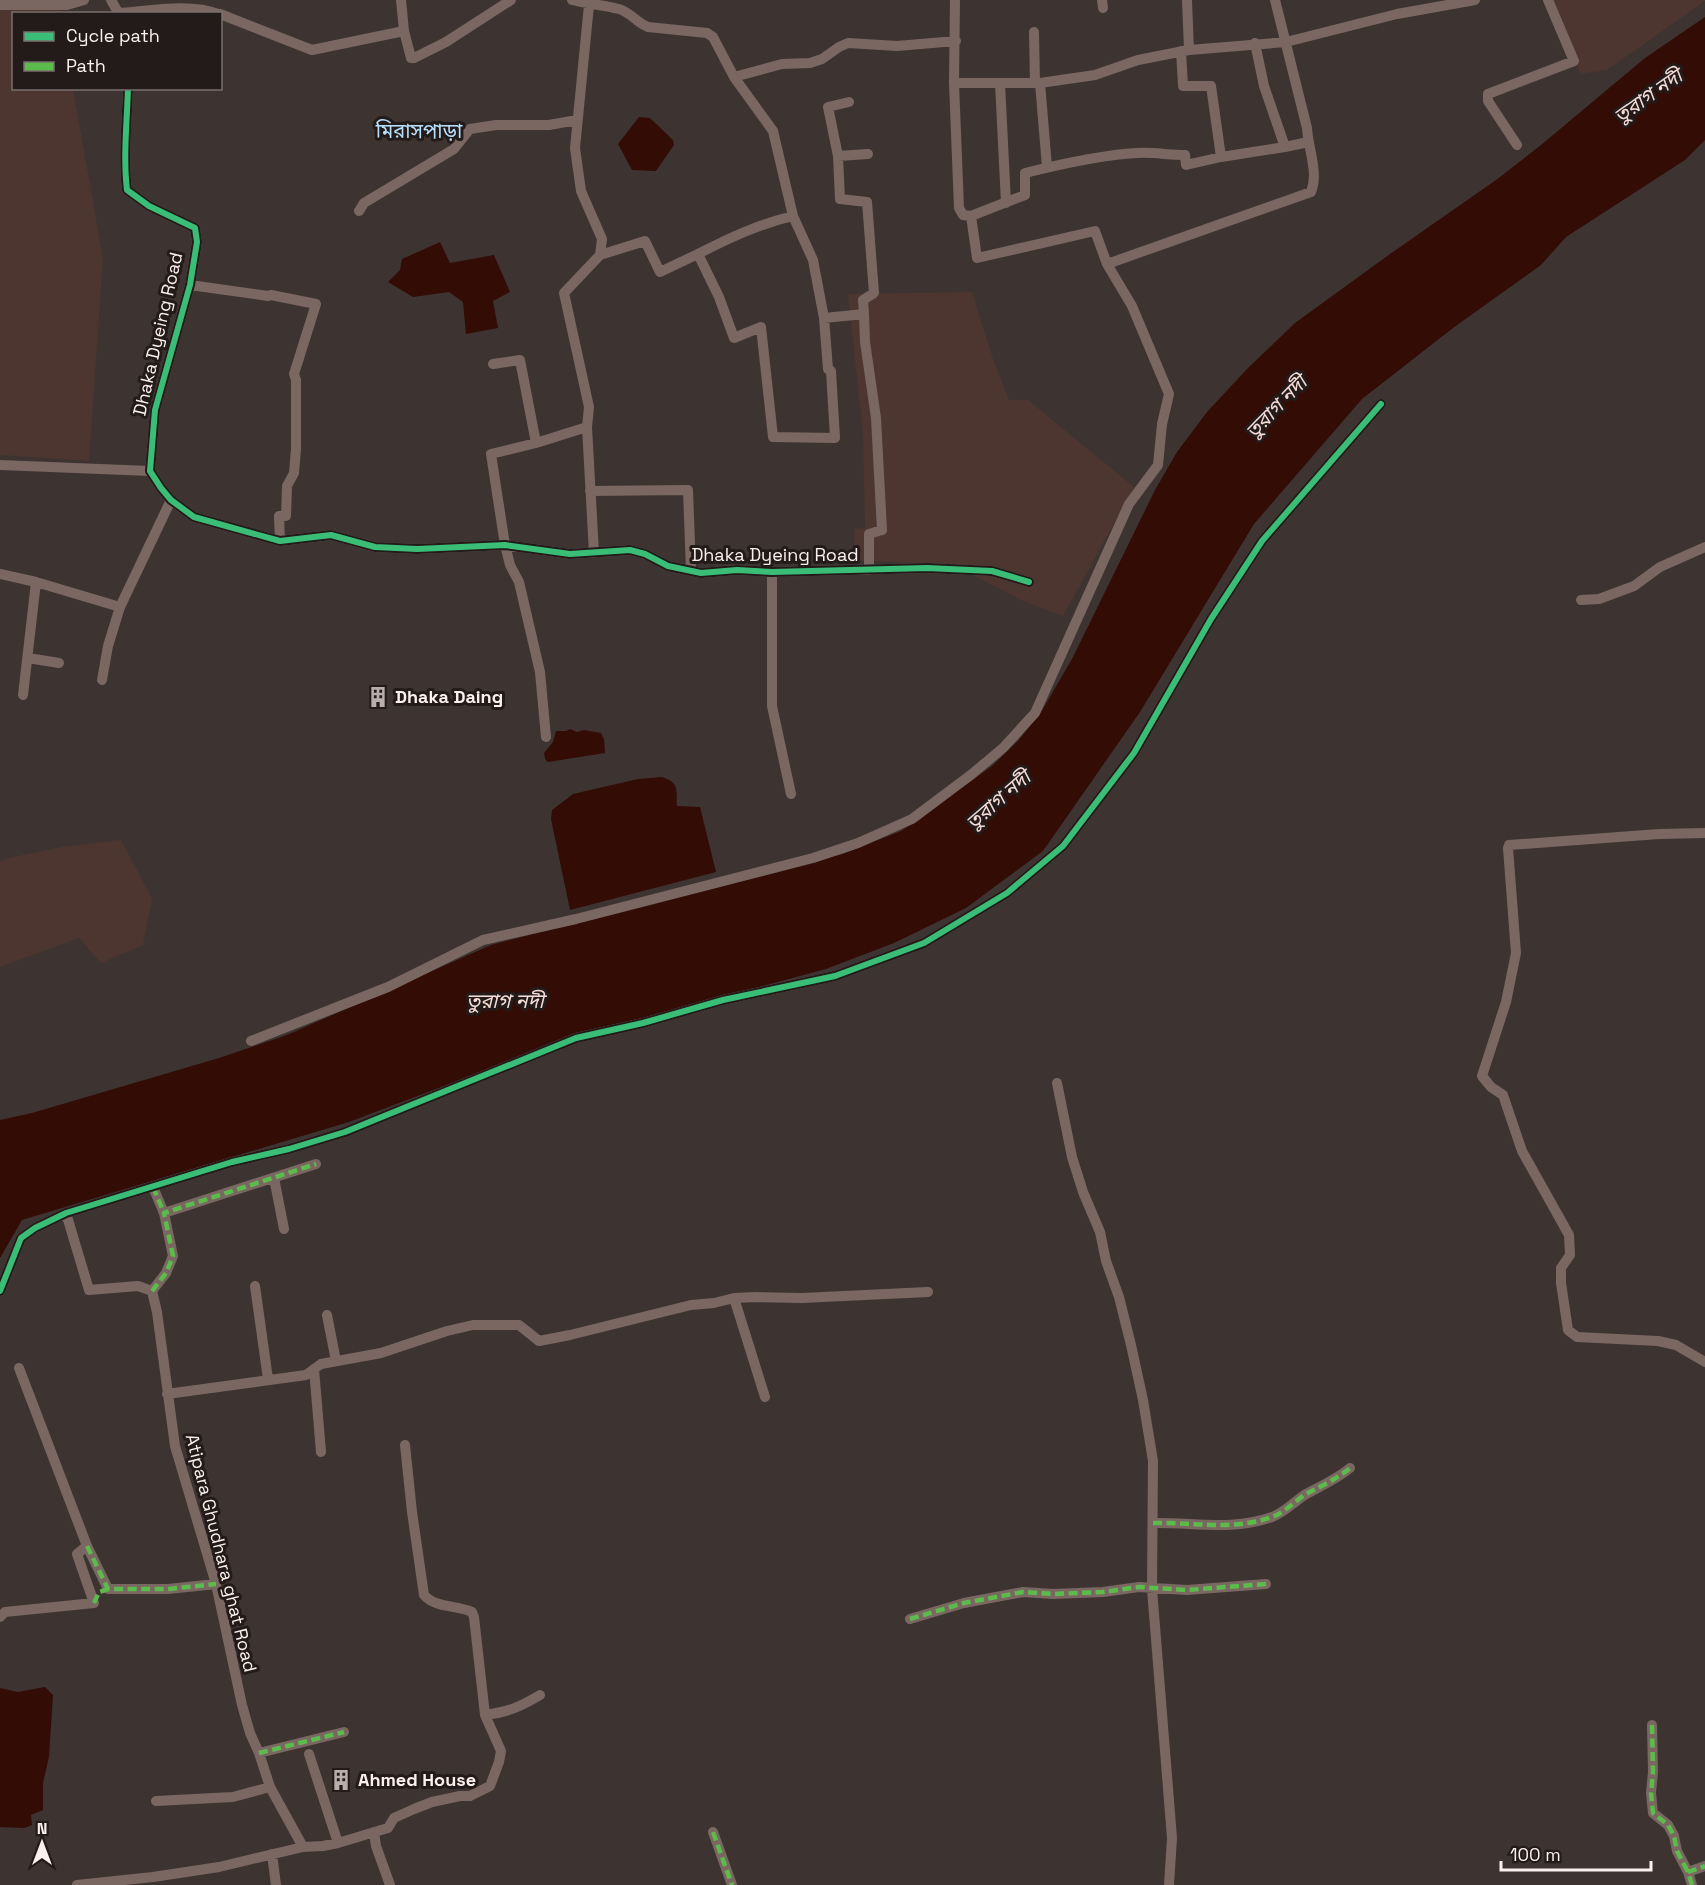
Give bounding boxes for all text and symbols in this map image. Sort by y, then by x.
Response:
legend [12,12,222,90]
text: Cycle path [66,24,160,47]
text: Path [66,54,106,77]
water label: তুরাগ নদী [1609,61,1690,129]
district label: মিরাসপাড়া [375,118,463,144]
street label: Dhaka Dyeing Road [128,250,188,418]
water label: তুরাগ নদী [1240,367,1315,444]
street label: Dhaka Dyeing Road [691,543,859,566]
building icon: Dhaka Daing [366,685,390,709]
place label: Dhaka Daing [395,685,503,708]
water label: তুরাগ নদী [960,762,1039,835]
water label: তুরাগ নদী [466,988,548,1014]
street label: Atipara Ghudhara ghat Road [181,1431,262,1674]
building icon: Ahmed House [329,1768,353,1792]
place label: Ahmed House [358,1768,476,1791]
north arrow [12,1813,72,1873]
text: N [37,1818,47,1839]
scale bar [1501,1834,1651,1872]
text: 100 m [1510,1843,1561,1866]

